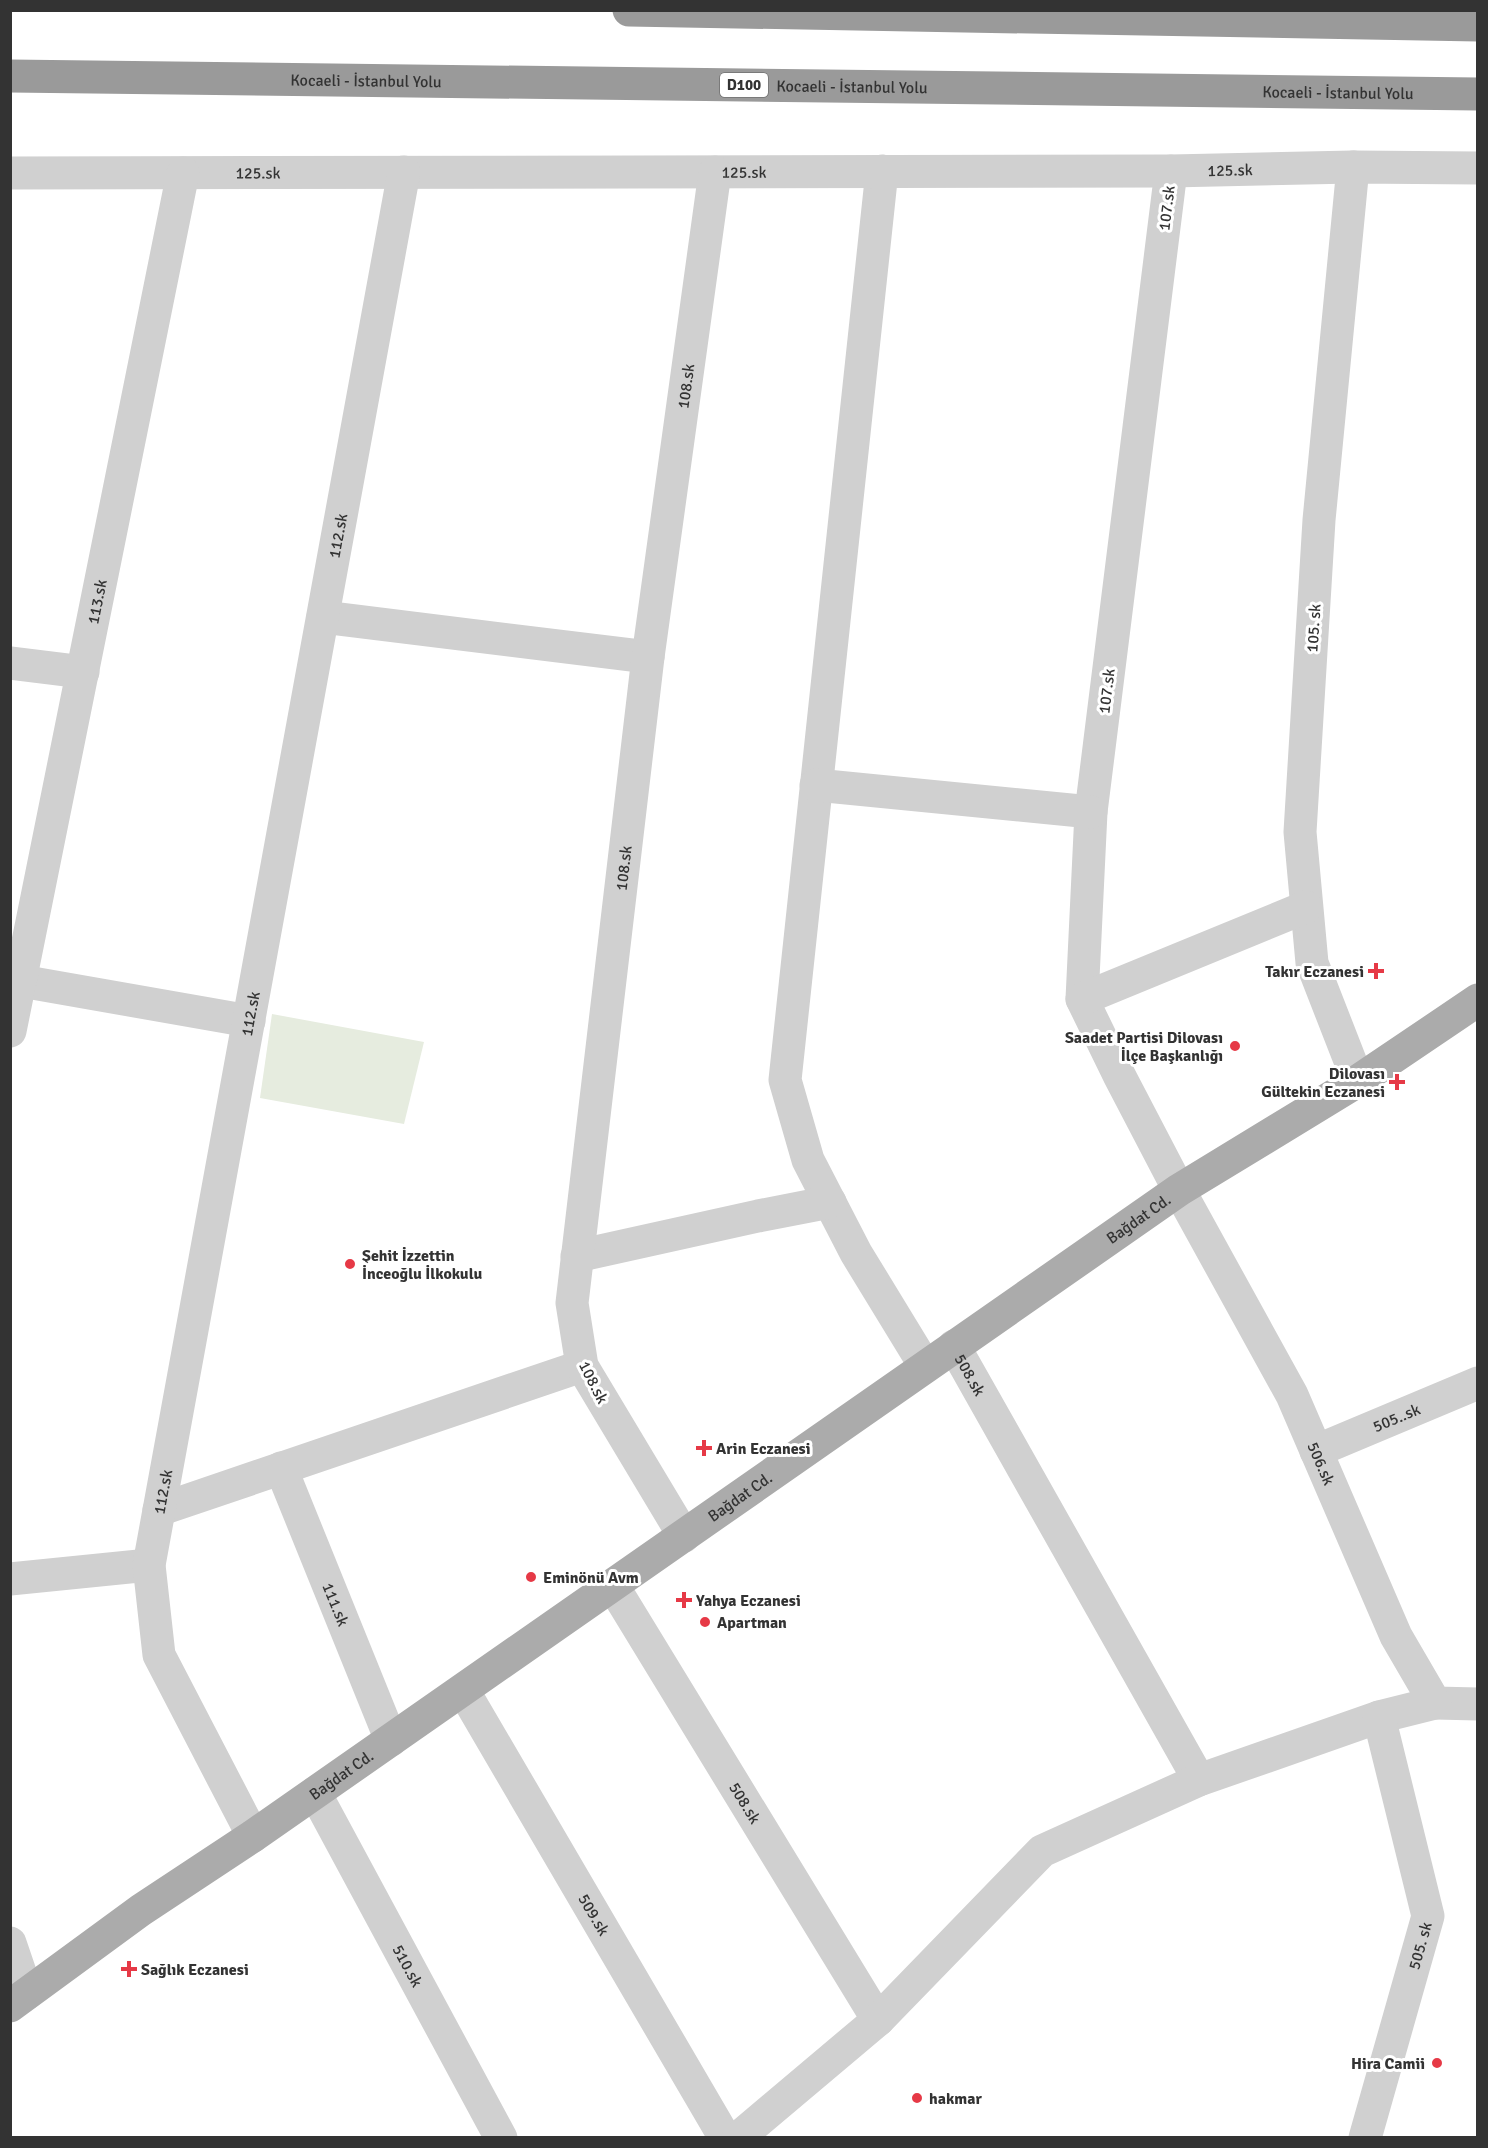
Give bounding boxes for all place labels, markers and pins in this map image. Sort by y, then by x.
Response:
place label: Takır Eczanesi [1265,962,1364,982]
marker: Takır Eczanesi [1369,964,1383,978]
place label: Saadet Partisi Dilovası İlçe Başkanlığı [1065,1028,1223,1066]
marker: Saadet Partisi Dilovası İlçe Başkanlığı [1228,1039,1242,1053]
place label: Dilovası Gültekin Eczanesi [1261,1064,1385,1102]
marker: Dilovası Gültekin Eczanesi [1390,1075,1404,1089]
place label: Şehit İzzettin İnceoğlu İlkokulu [362,1246,482,1284]
marker: Şehit İzzettin İnceoğlu İlkokulu [343,1257,357,1271]
place label: Arin Eczanesi [716,1439,811,1459]
marker: Arin Eczanesi [697,1441,711,1455]
place label: Eminönü Avm [543,1568,639,1588]
marker: Eminönü Avm [524,1570,538,1584]
place label: Yahya Eczanesi [695,1591,801,1611]
marker: Yahya Eczanesi [677,1593,691,1607]
place label: Apartman [717,1613,787,1633]
marker: Apartman [698,1615,712,1629]
place label: Sağlık Eczanesi [141,1960,249,1980]
marker: Sağlık Eczanesi [122,1962,136,1976]
place label: Hira Camii [1351,2054,1425,2074]
marker: Hira Camii [1430,2056,1444,2070]
place label: hakmar [929,2089,982,2109]
marker: hakmar [910,2091,924,2105]

